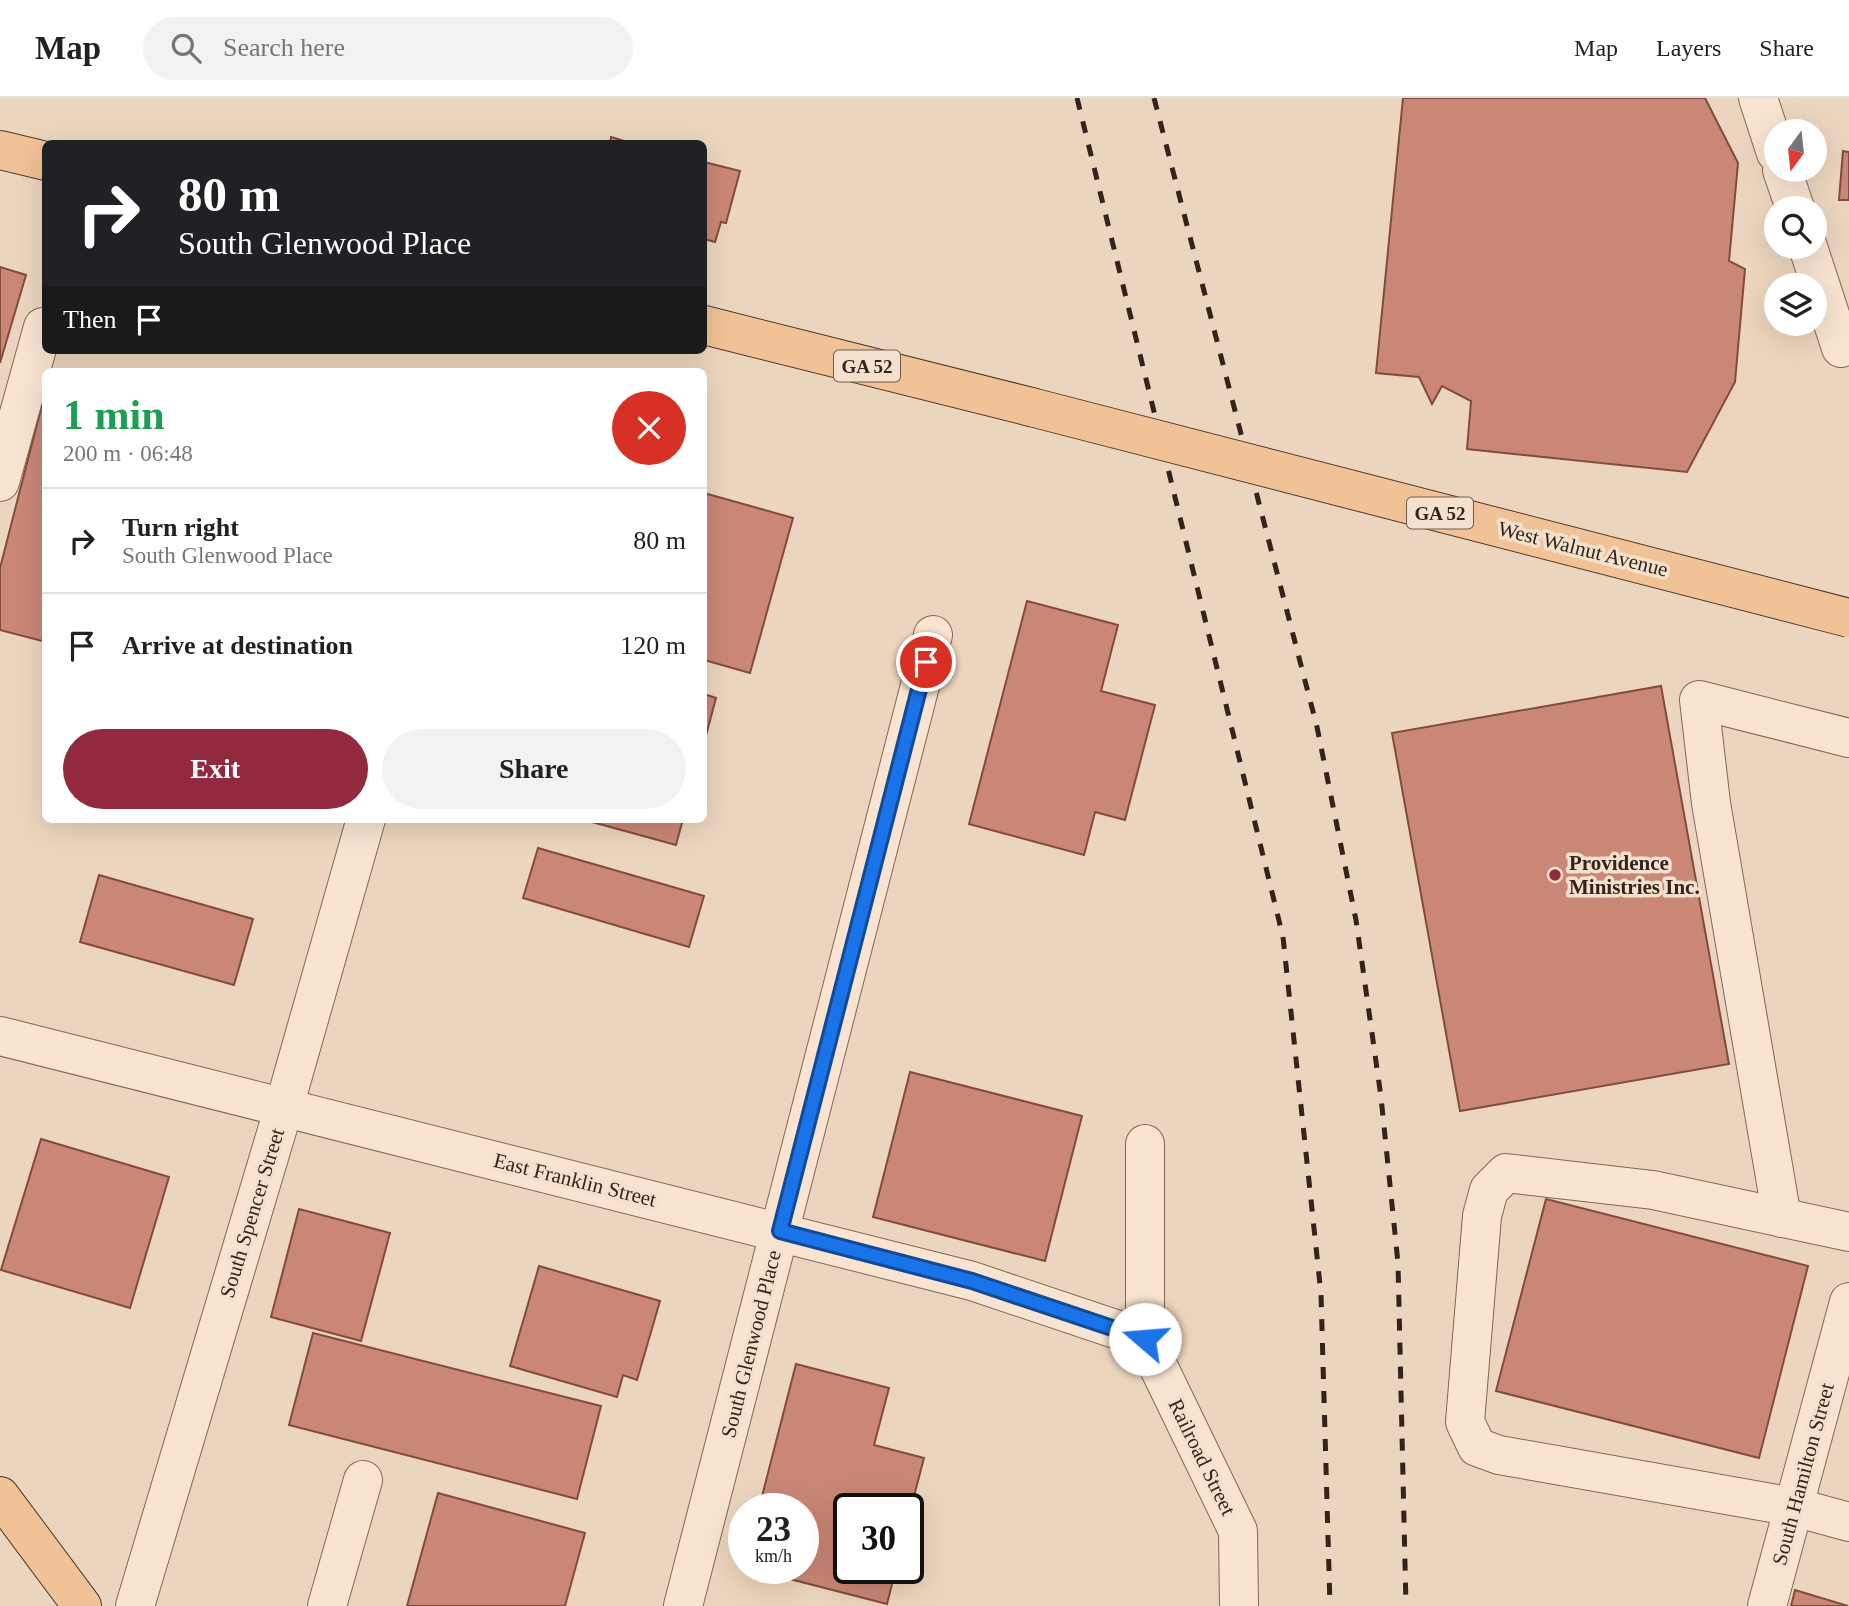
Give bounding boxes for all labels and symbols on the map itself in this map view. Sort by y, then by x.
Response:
north arrow [1764,119,1827,182]
road number: GA 52 [834,350,900,382]
road number: GA 52 [1407,498,1473,528]
street label: West Walnut Avenue [1496,516,1670,582]
pin [896,632,956,692]
place label: Providence Ministries Inc. [1569,851,1700,899]
marker: Providence Ministries Inc. [1547,867,1563,883]
street label: South Spencer Street [215,1125,289,1301]
street label: East Franklin Street [491,1148,659,1212]
street label: South Glenwood Place [716,1248,786,1440]
position arrow [1108,1302,1182,1376]
street label: South Hamilton Street [1767,1380,1839,1568]
street label: Railroad Street [1163,1395,1241,1519]
speed limit sign: 30 [833,1493,924,1584]

